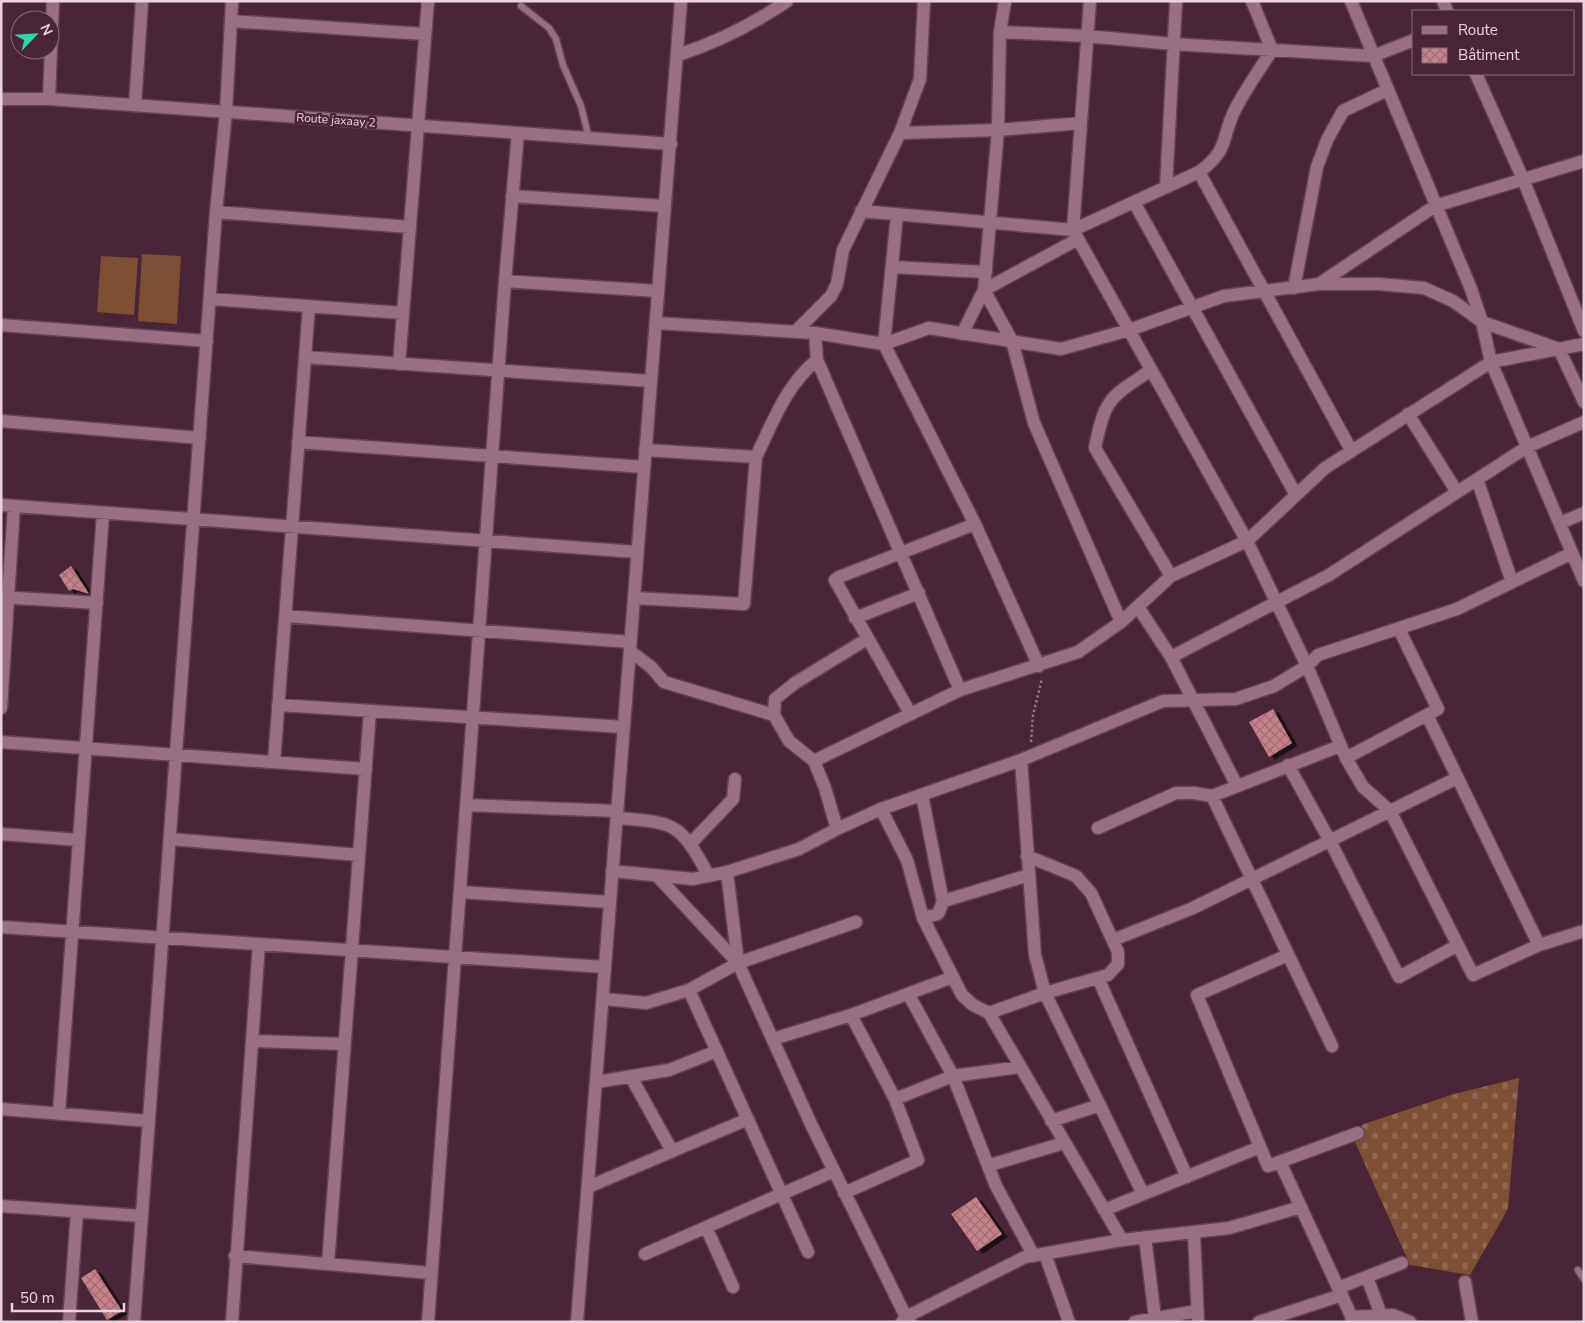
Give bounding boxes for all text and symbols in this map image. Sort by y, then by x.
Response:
north arrow [10,10,60,60]
legend [1412,10,1575,75]
text: Route [1458,20,1498,40]
text: N [36,21,57,38]
text: Bâtiment [1458,45,1520,65]
street label: Route jaxaay 2 [296,109,376,131]
scale bar [12,1280,125,1312]
text: 50 m [20,1288,55,1308]

